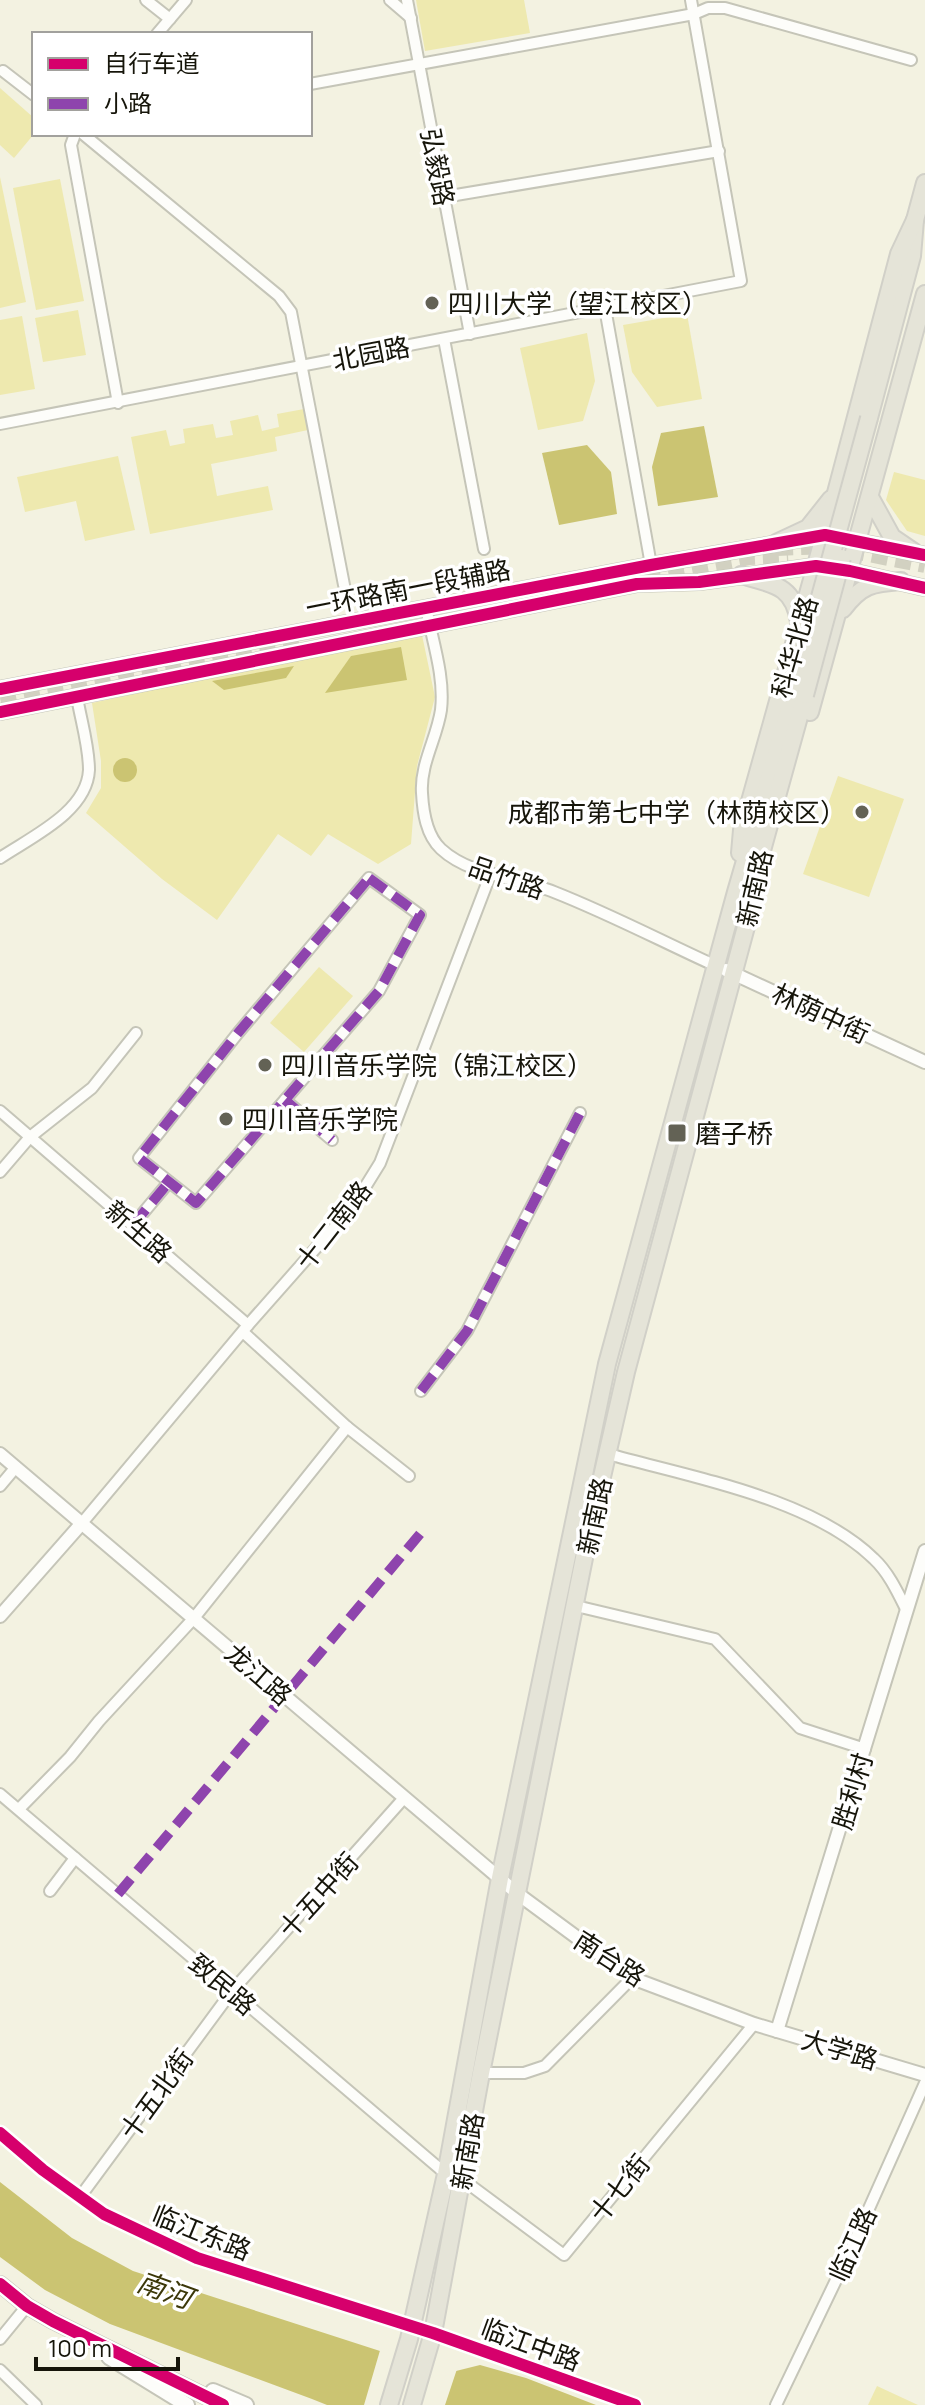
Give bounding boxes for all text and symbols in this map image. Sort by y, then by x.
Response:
legend [32,32,312,136]
text: 自行车道 [104,46,200,79]
text: 小路 [104,86,152,119]
street label: 弘毅路 [413,125,463,209]
place label: 四川大学（望江校区） [448,285,708,321]
marker: 四川大学（望江校区） [423,294,441,312]
street label: 北园路 [329,328,413,378]
street label: 一环路南一段辅路 [302,550,514,626]
street label: 科华北路 [762,592,826,702]
place label: 成都市第七中学（林荫校区） [508,794,846,830]
marker: 成都市第七中学（林荫校区） [853,803,871,821]
street label: 新南路 [728,846,780,930]
street label: 品竹路 [464,847,550,907]
street label: 林荫中街 [766,975,876,1051]
place label: 四川音乐学院（锦江校区） [281,1047,593,1083]
marker: 四川音乐学院（锦江校区） [256,1056,274,1074]
place label: 四川音乐学院 [242,1101,398,1137]
marker: 四川音乐学院 [217,1110,235,1128]
place label: 磨子桥 [695,1115,773,1151]
marker: 磨子桥 [666,1122,688,1144]
street label: 十二南路 [287,1173,379,1277]
street label: 新生路 [98,1192,180,1270]
street label: 新南路 [568,1474,620,1558]
street label: 龙江路 [218,1635,300,1713]
street label: 胜利村 [823,1748,881,1834]
street label: 十五中街 [270,1844,366,1946]
street label: 南台路 [567,1922,653,1994]
street label: 致民路 [182,1945,264,2023]
street label: 大学路 [797,2020,883,2078]
street label: 十五北街 [111,2041,201,2147]
street label: 新南路 [442,2109,492,2193]
street label: 十七街 [580,2146,658,2230]
street label: 临江东路 [147,2196,257,2268]
street label: 临江路 [820,2201,884,2287]
water label: 南河 [132,2262,203,2318]
street label: 临江中路 [476,2309,586,2379]
scale bar [36,2321,178,2371]
text: 100 m [48,2331,112,2364]

